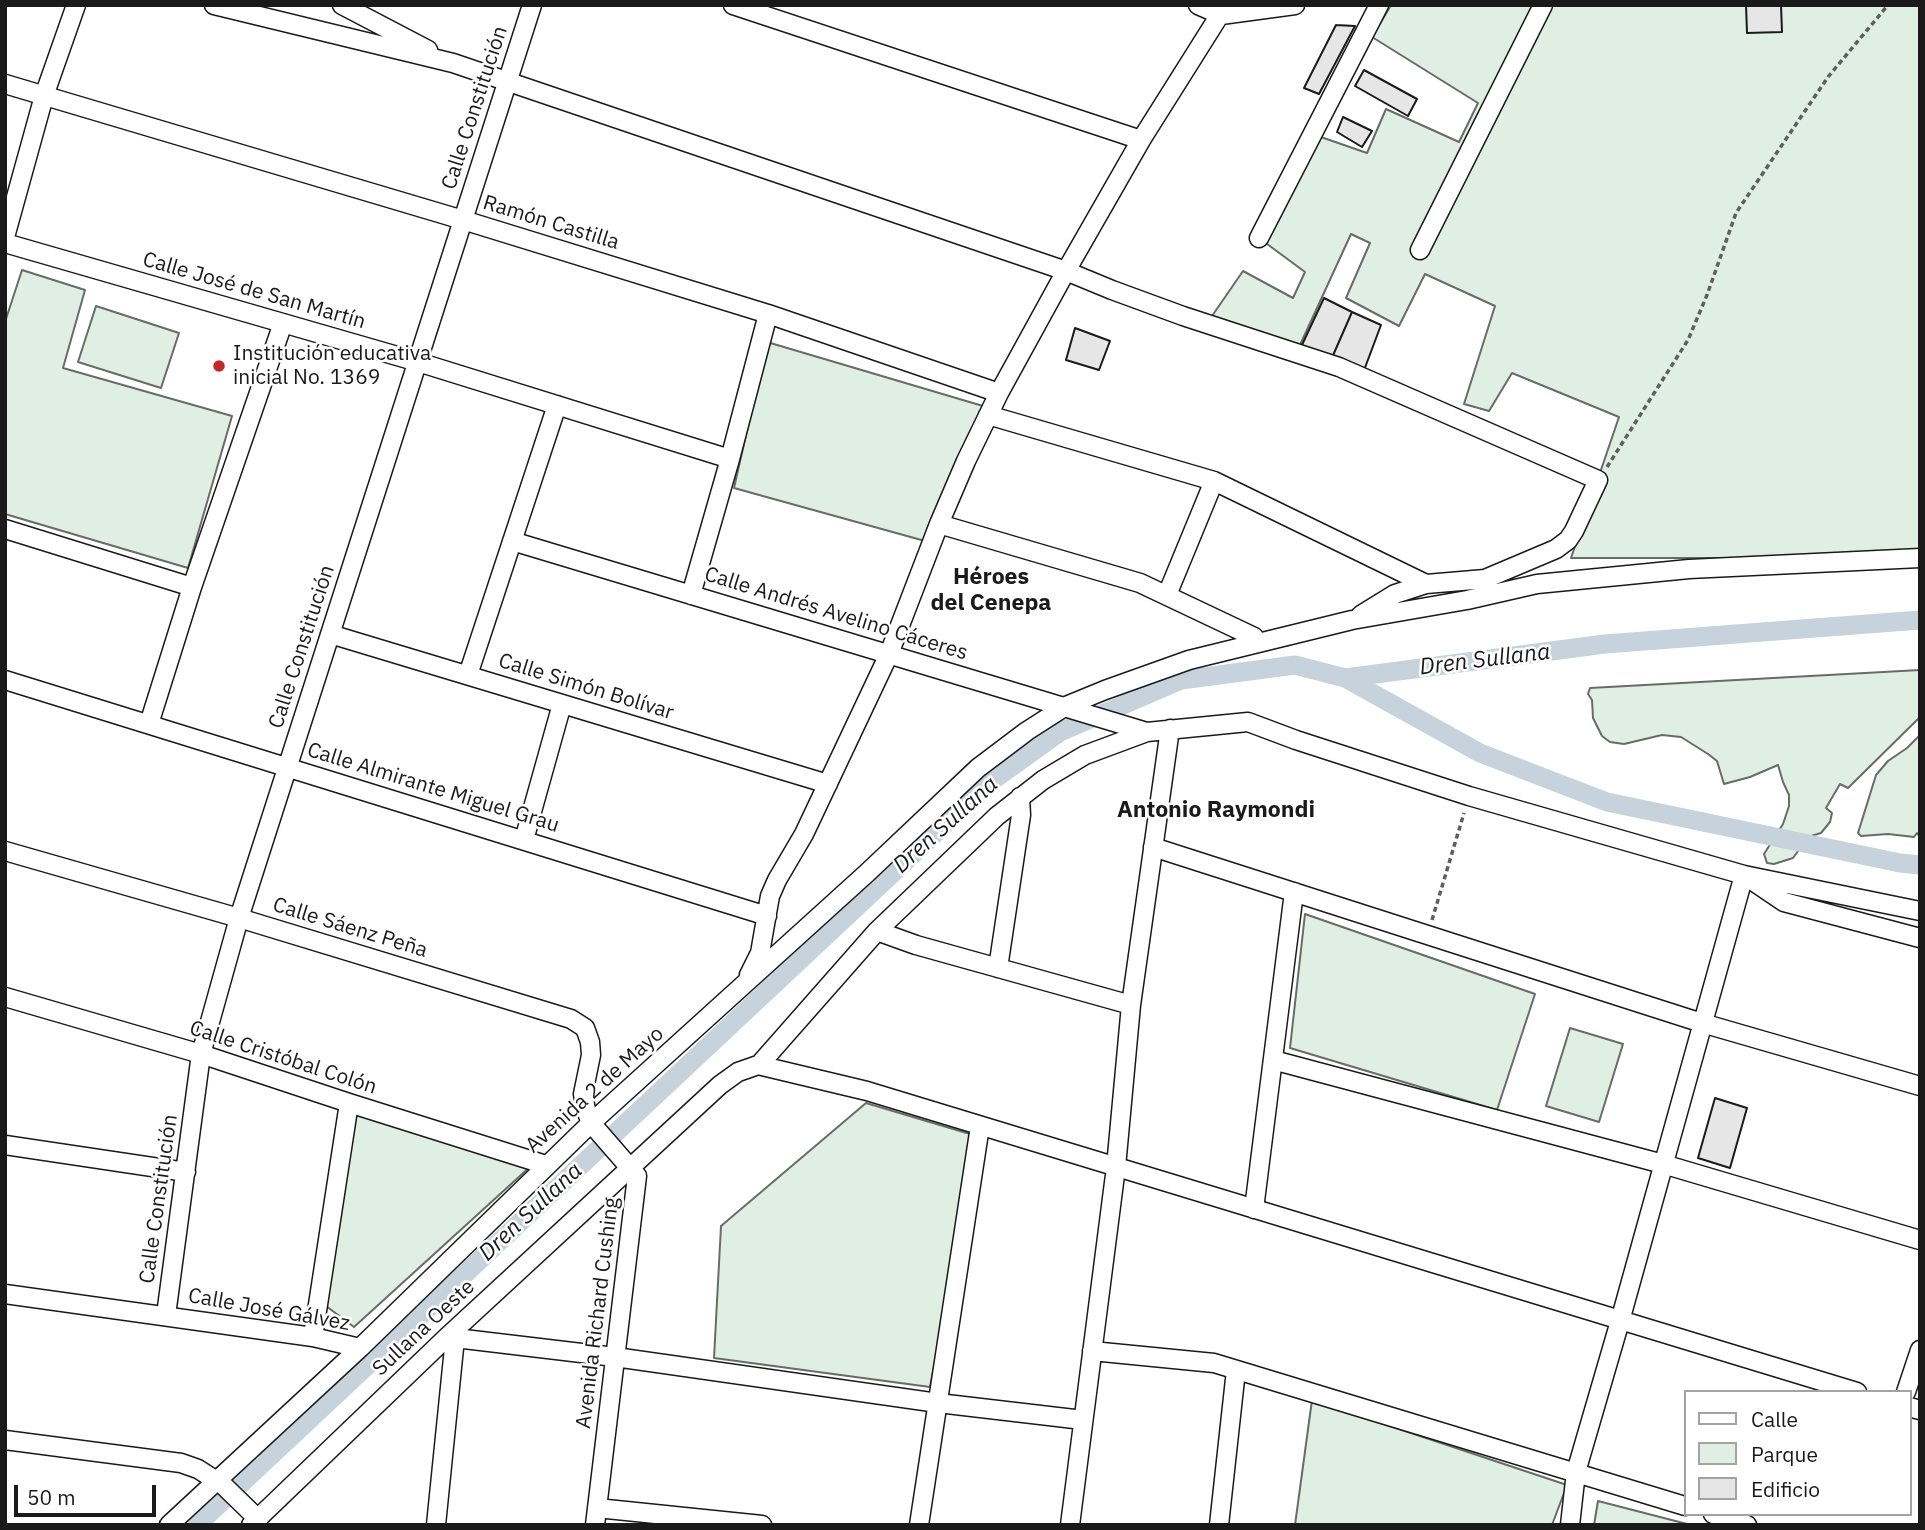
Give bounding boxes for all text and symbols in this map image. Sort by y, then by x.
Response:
street label: Calle Constitución [437,23,513,193]
street label: Ramón Castilla [480,190,622,256]
street label: Calle José de San Martín [140,247,368,335]
place label: Institución educativa inicial No. 1369 [233,341,431,391]
marker: Institución educativa inicial No. 1369 [211,358,227,374]
street label: Calle Constitución [264,562,340,732]
street label: Calle Andrés Avelino Cáceres [701,562,971,666]
district label: Héroes del Cenepa [931,563,1051,617]
water label: Dren Sullana [1418,638,1552,682]
street label: Calle Simón Bolívar [495,648,677,726]
street label: Calle Almirante Miguel Grau [304,738,562,838]
water label: Dren Sullana [888,771,1004,879]
district label: Antonio Raymondi [1117,796,1315,824]
street label: Calle Sáenz Peña [270,892,430,964]
street label: Calle Cristóbal Colón [186,1016,380,1100]
street label: Avenida 2 de Mayo [521,1021,669,1159]
street label: Calle Constitución [135,1113,183,1285]
water label: Dren Sullana [474,1157,588,1267]
street label: Avenida Richard Cushing [571,1196,625,1430]
street label: Sullana Oeste [368,1274,480,1382]
street label: Calle José Gálvez [186,1283,352,1337]
legend [1684,1390,1911,1516]
text: Calle [1751,1405,1798,1433]
text: Parque [1751,1440,1818,1468]
scale bar [18,1470,159,1514]
text: Edificio [1751,1475,1820,1503]
text: 50 m [27,1483,76,1511]

